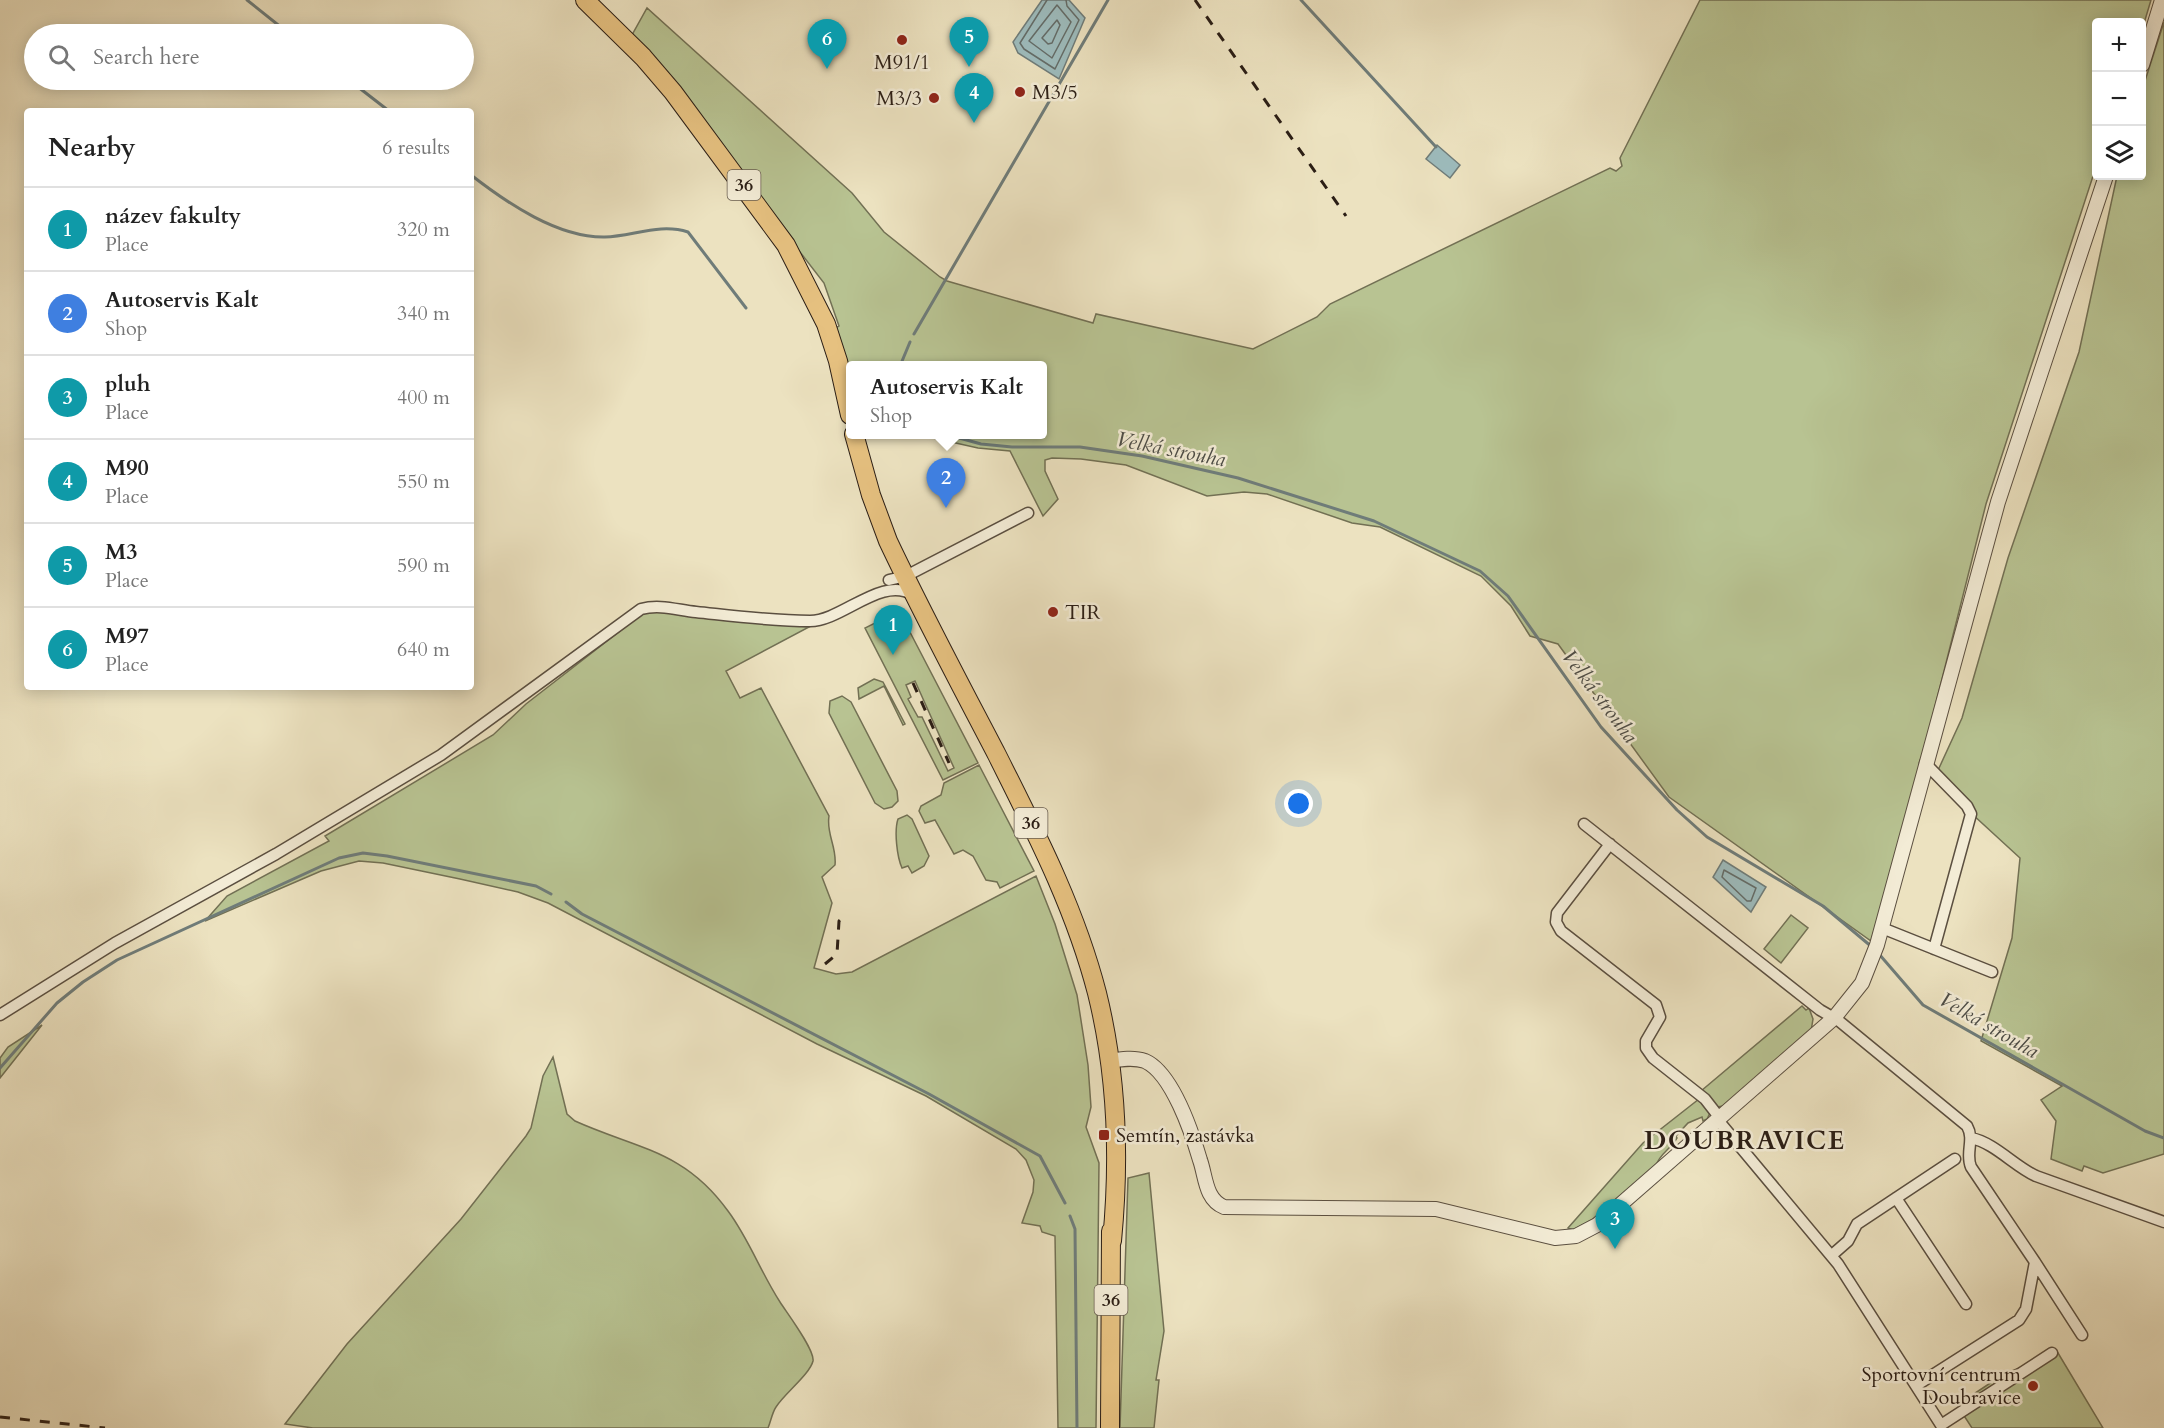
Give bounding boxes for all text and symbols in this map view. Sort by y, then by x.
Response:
pin: 5 [950,17,988,67]
map controls [2092,18,2146,180]
button: + [2092,18,2146,72]
pin: 6 [808,20,846,69]
search box [24,24,474,90]
marker: M91/1 [895,33,909,47]
icon: search [45,41,78,74]
text: Search here [93,42,200,72]
place label: M91/1 [874,49,930,76]
button: − [2092,72,2146,126]
pin: 4 [954,74,994,123]
place label: M3/5 [1032,79,1078,106]
place label: M3/3 [876,85,922,112]
marker: M3/5 [1013,85,1027,99]
marker: M3/3 [927,91,941,105]
button: layers [2092,126,2146,180]
text: Nearby [48,130,136,165]
text: 6 results [382,134,450,161]
road number: 36 [728,170,760,200]
text: název fakulty [105,201,241,231]
text: 1 [62,216,73,243]
text: 320 m [397,216,450,243]
text: Place [105,231,149,258]
text: Autoservis Kalt [105,285,258,315]
text: 2 [62,300,73,327]
text: 340 m [397,300,450,327]
text: Shop [105,315,147,342]
popup [846,361,1047,439]
text: pluh [105,369,151,399]
text: Autoservis Kalt [870,372,1023,402]
text: 3 [62,384,73,411]
text: 400 m [397,384,450,411]
text: Place [105,399,149,426]
text: Shop [870,402,912,429]
water label: Velká strouha [1114,425,1228,474]
text: M90 [105,453,149,483]
pin: 2 [926,458,966,508]
text: 4 [62,468,73,495]
text: 550 m [397,468,450,495]
text: Place [105,483,149,510]
text: M3 [105,537,138,567]
text: 5 [62,552,73,579]
text: 590 m [397,552,450,579]
text: Place [105,567,149,594]
place label: TIR [1065,599,1100,626]
marker: TIR [1046,605,1060,619]
pin: 1 [874,606,912,655]
text: M97 [105,621,149,651]
text: 6 [62,636,73,663]
text: 640 m [397,636,450,663]
water label: Velká strouha [1555,643,1645,749]
text: Place [105,651,149,678]
your location [1284,789,1313,818]
road number: 36 [1014,808,1048,838]
water label: Velká strouha [1933,985,2044,1066]
place label: Semtín, zastávka [1116,1122,1255,1149]
district label: DOUBRAVICE [1644,1123,1846,1158]
marker: Semtín, zastávka [1097,1128,1111,1142]
pin: 3 [1596,1200,1634,1249]
road number: 36 [1094,1285,1128,1315]
place label: Sportovní centrum Doubravice [1862,1361,2021,1411]
marker: Sportovní centrum Doubravice [2026,1379,2040,1393]

